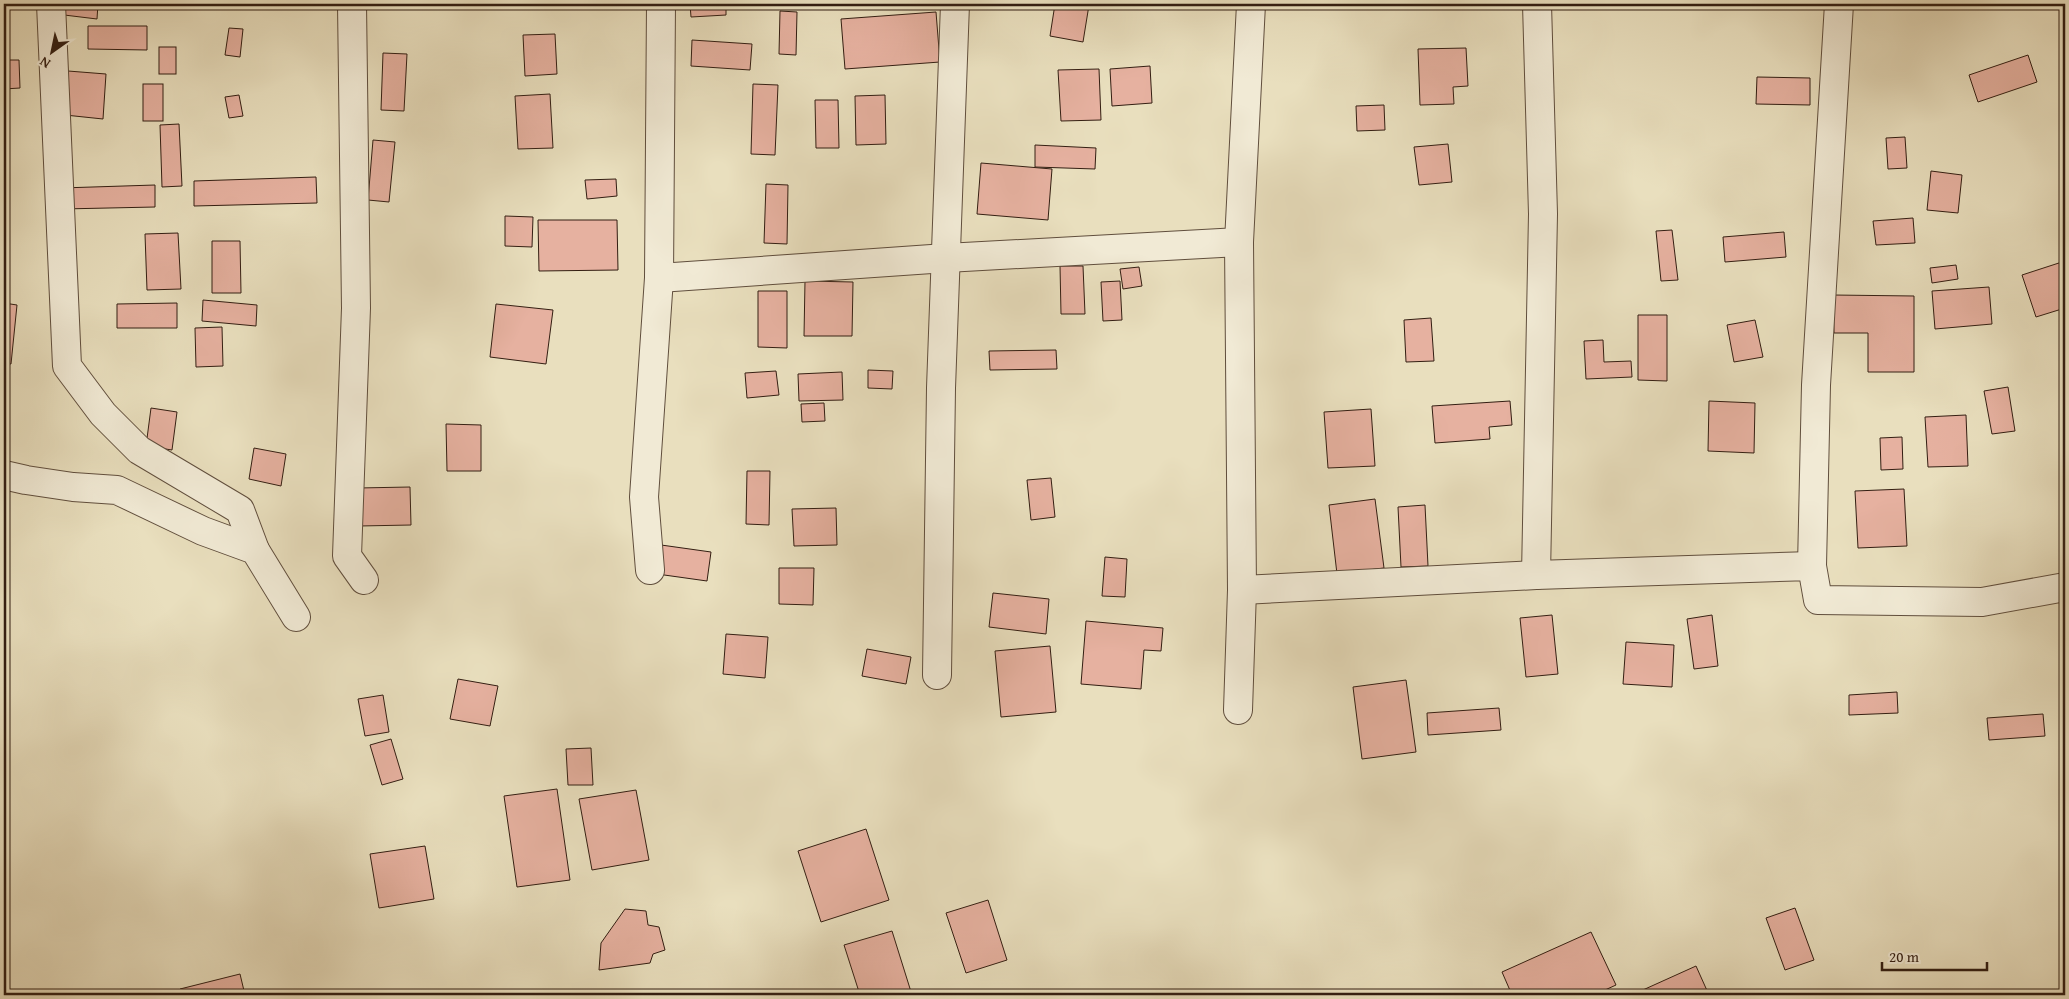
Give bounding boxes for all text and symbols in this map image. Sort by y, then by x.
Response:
north arrow [28,28,78,78]
text: N [35,52,54,74]
scale bar [1882,939,1986,971]
text: 20 m [1889,946,1920,967]

